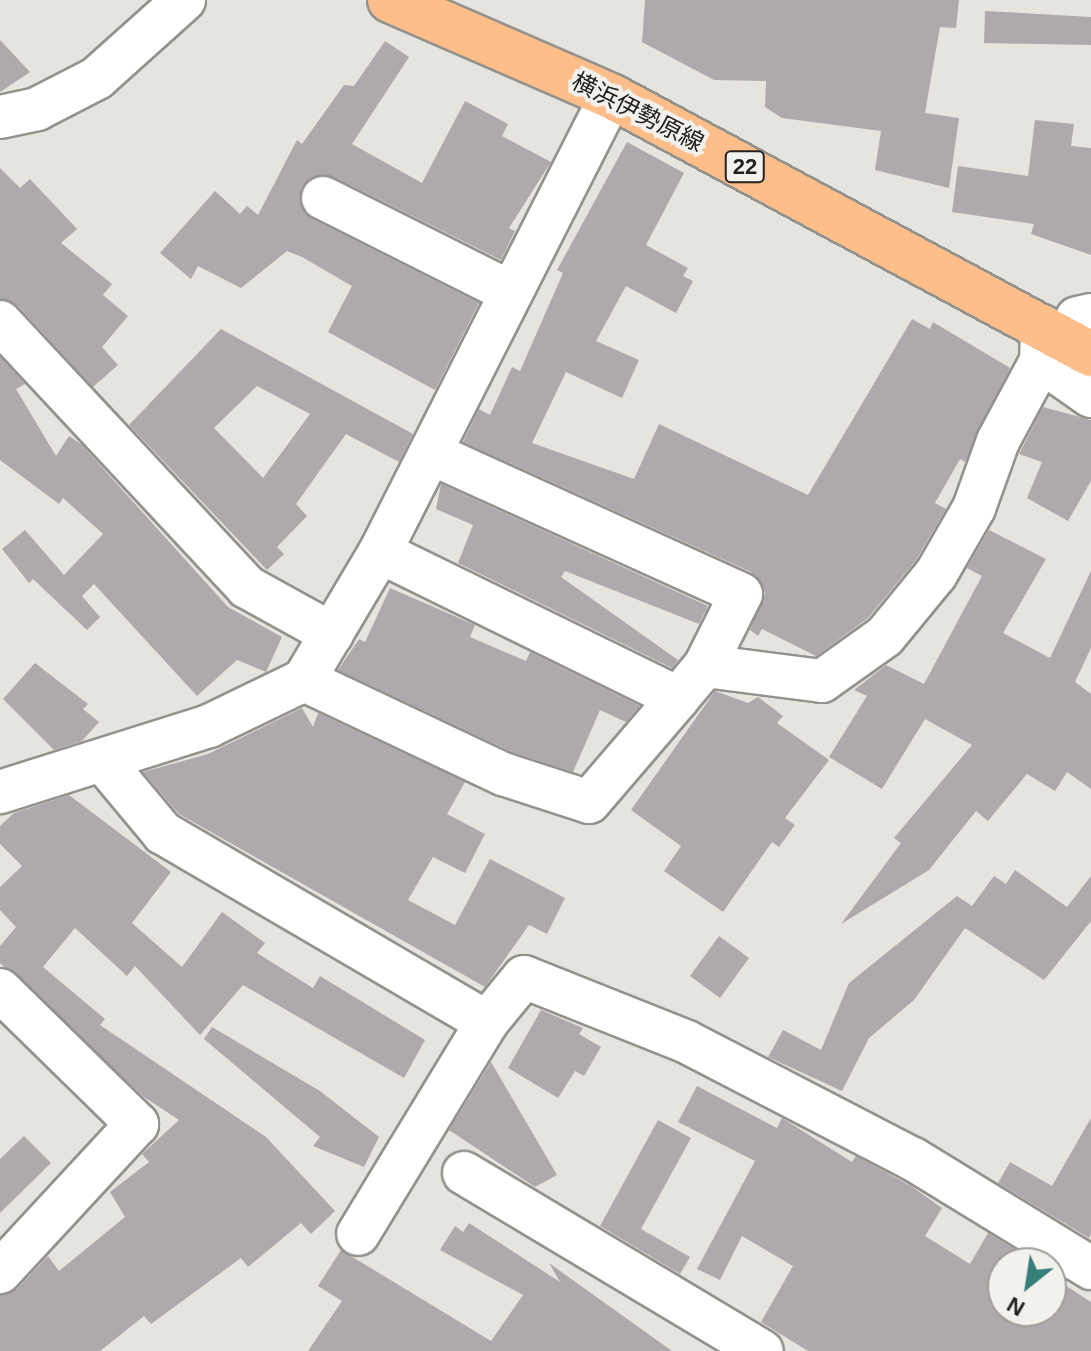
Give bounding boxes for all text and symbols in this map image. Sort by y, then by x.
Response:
street label: 横浜伊勢原線 [567,66,709,158]
road number: 22 [723,149,767,185]
north arrow [987,1247,1067,1327]
text: N [1003,1292,1029,1321]

